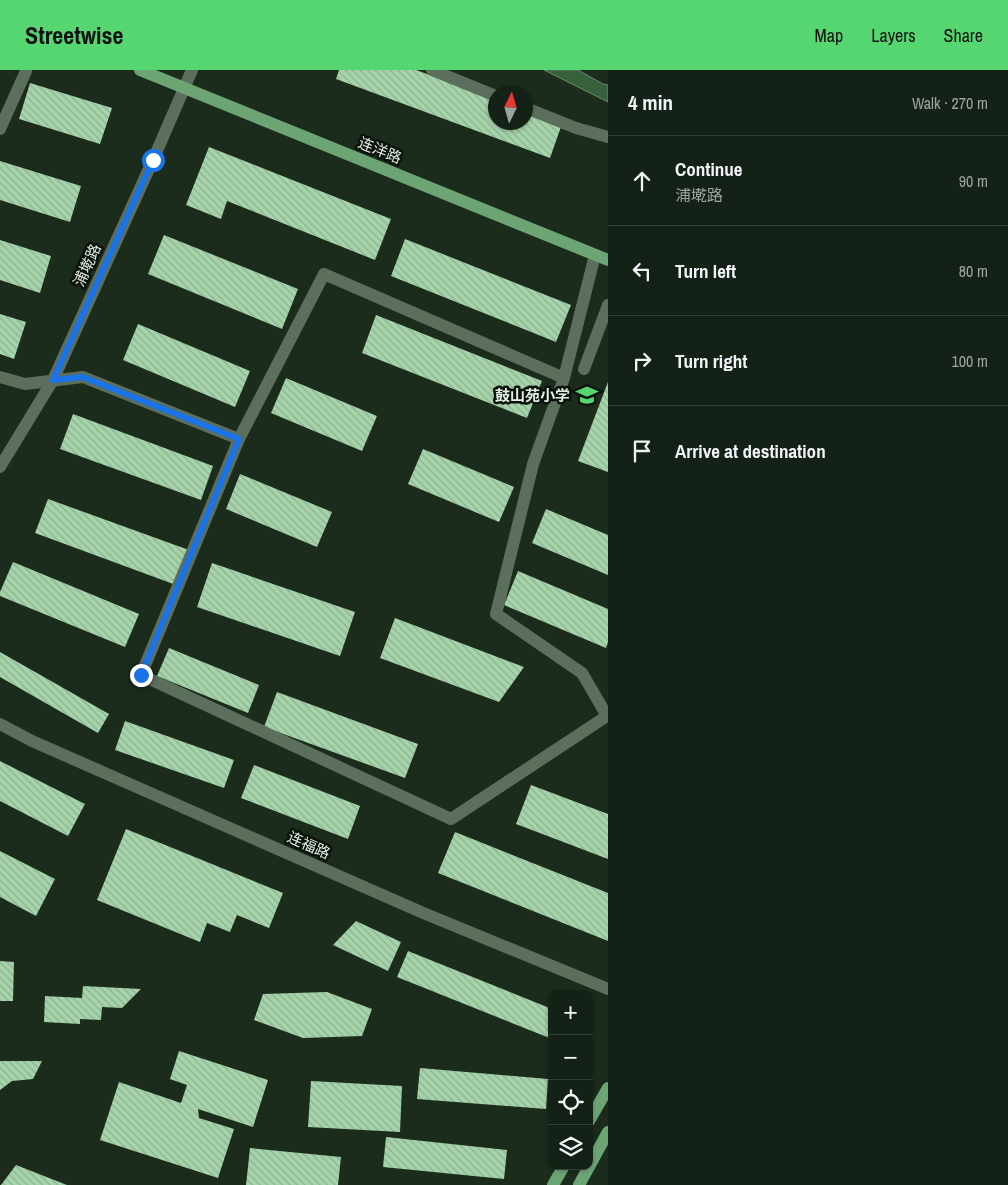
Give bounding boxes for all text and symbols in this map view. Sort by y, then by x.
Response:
text: Streetwise [25,19,123,51]
text: Map [815,23,843,48]
text: Layers [871,23,916,48]
text: Share [944,23,983,48]
north arrow [488,85,533,130]
text: 4 min [628,88,673,117]
text: Walk · 270 m [912,92,988,114]
street label: 连洋路 [355,132,405,168]
route start [142,149,165,172]
text: Continue [675,156,743,182]
icon: ahead [628,167,656,195]
text: 90 m [959,170,988,192]
text: 浦墘路 [675,184,723,206]
street label: 浦墘路 [68,240,106,290]
icon: left [628,257,656,285]
text: Turn left [675,258,736,284]
text: 80 m [959,260,988,282]
icon: right [628,347,656,375]
text: Turn right [675,348,747,374]
text: 100 m [952,350,988,372]
school or university icon: 鼓山苑小学 [574,382,600,408]
place label: 鼓山苑小学 [495,385,570,406]
icon: arrive [628,437,656,465]
text: Arrive at destination [675,438,826,464]
route end [130,664,153,687]
street label: 连福路 [284,826,334,864]
map controls [548,990,593,1170]
button: + [548,990,593,1035]
button: − [548,1035,593,1080]
button: locate [548,1080,593,1125]
button: layers [548,1125,593,1170]

